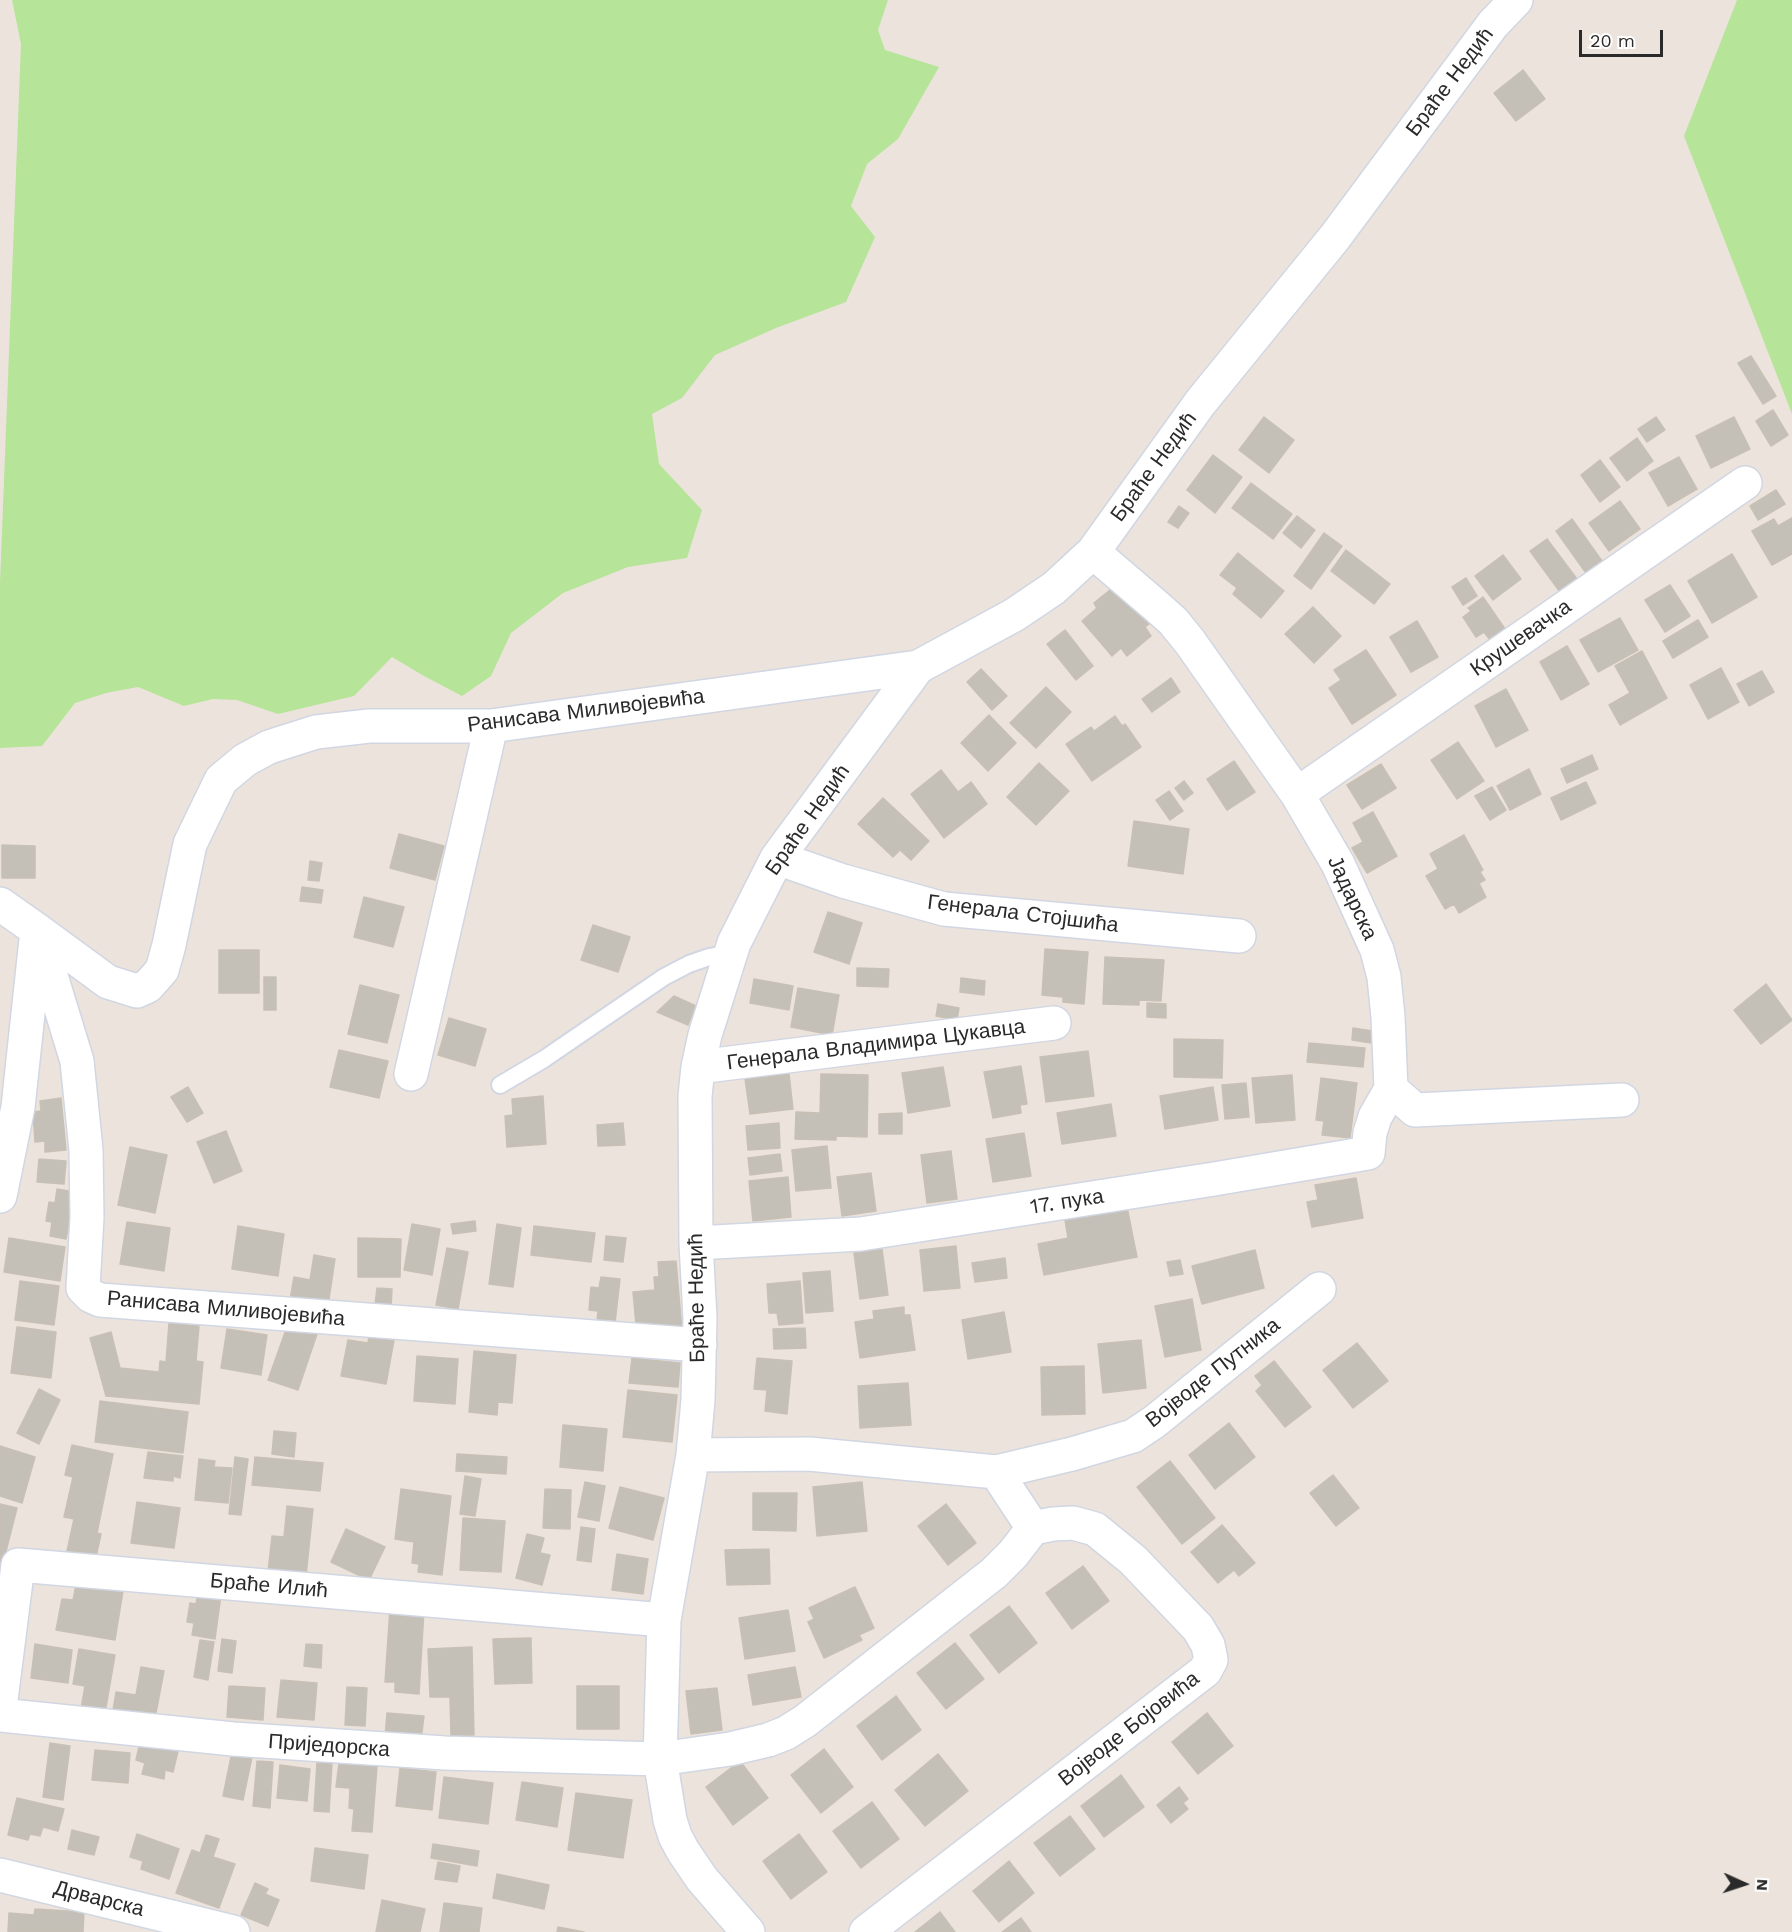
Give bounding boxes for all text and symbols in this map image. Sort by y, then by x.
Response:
scale bar [1582,18,1666,56]
street label: Браће Недић [1401,23,1499,141]
text: 20 m [1590,30,1635,51]
street label: Браће Недић [1106,407,1202,527]
street label: Крушевачка [1466,594,1576,682]
street label: Ранисава Миливојевића [466,684,706,738]
street label: Браће Недић [760,760,856,880]
street label: Јадарска [1322,852,1382,944]
street label: Генерала Стојшића [926,890,1120,938]
street label: Генерала Владимира Цукавца [725,1014,1027,1076]
street label: 17. пука [1029,1184,1105,1220]
street label: Браће Недић [683,1233,711,1363]
street label: Ранисава Миливојевића [106,1286,346,1332]
street label: Војводе Путника [1141,1313,1285,1433]
street label: Браће Илић [209,1568,329,1604]
street label: Војводе Бојовића [1054,1666,1204,1792]
street label: Приједорска [267,1729,391,1763]
north arrow [1714,1854,1774,1914]
street label: Дрварска [51,1876,147,1922]
text: N [1753,1879,1772,1891]

